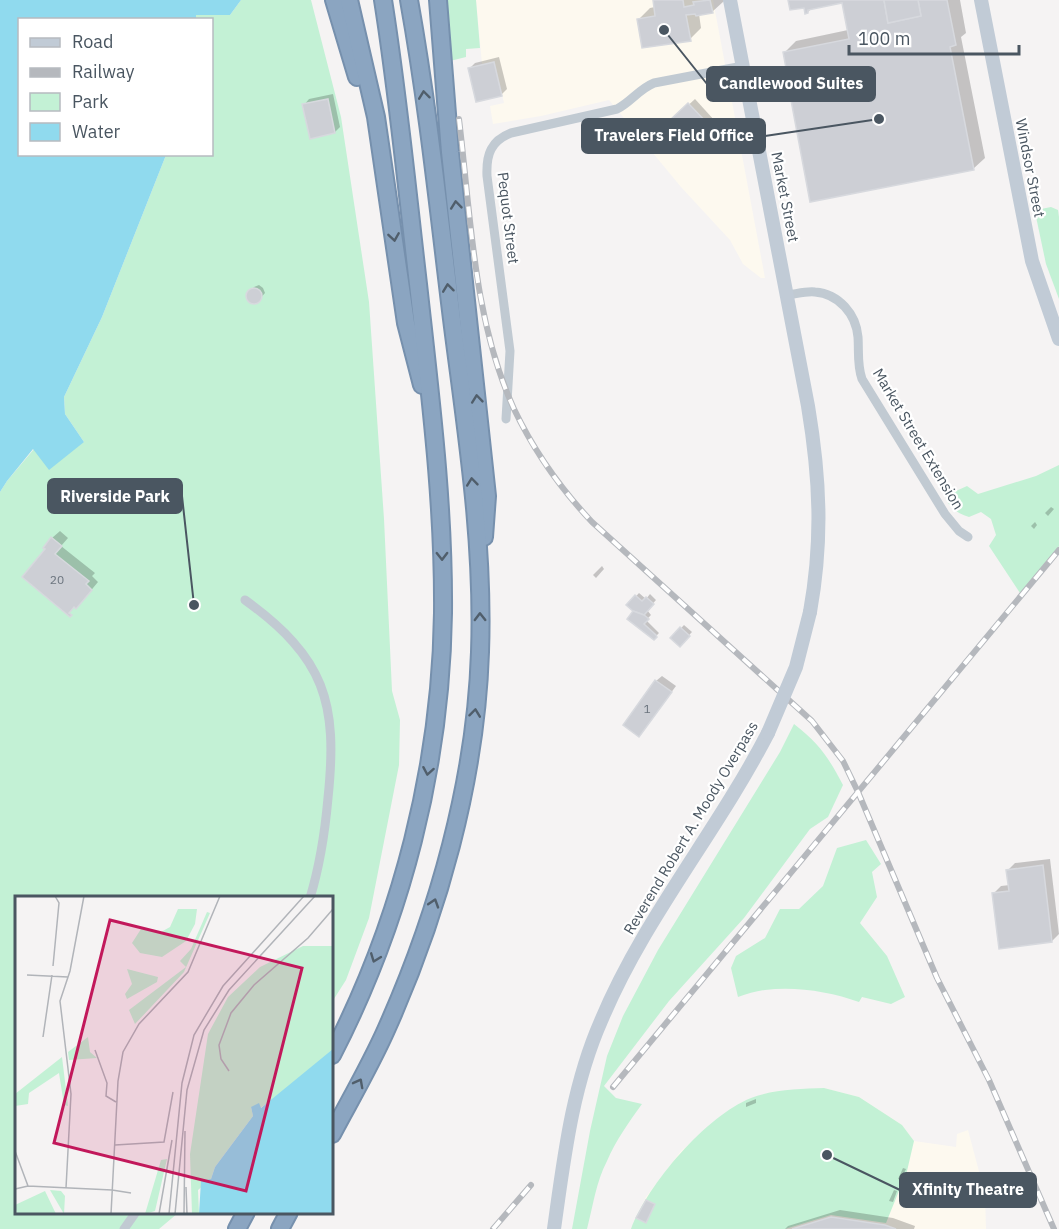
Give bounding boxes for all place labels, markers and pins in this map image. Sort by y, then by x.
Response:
callout: Candlewood Suites [707,67,875,101]
callout: Travelers Field Office [582,119,765,153]
callout: Riverside Park [48,479,182,513]
callout: Xfinity Theatre [900,1173,1036,1207]

